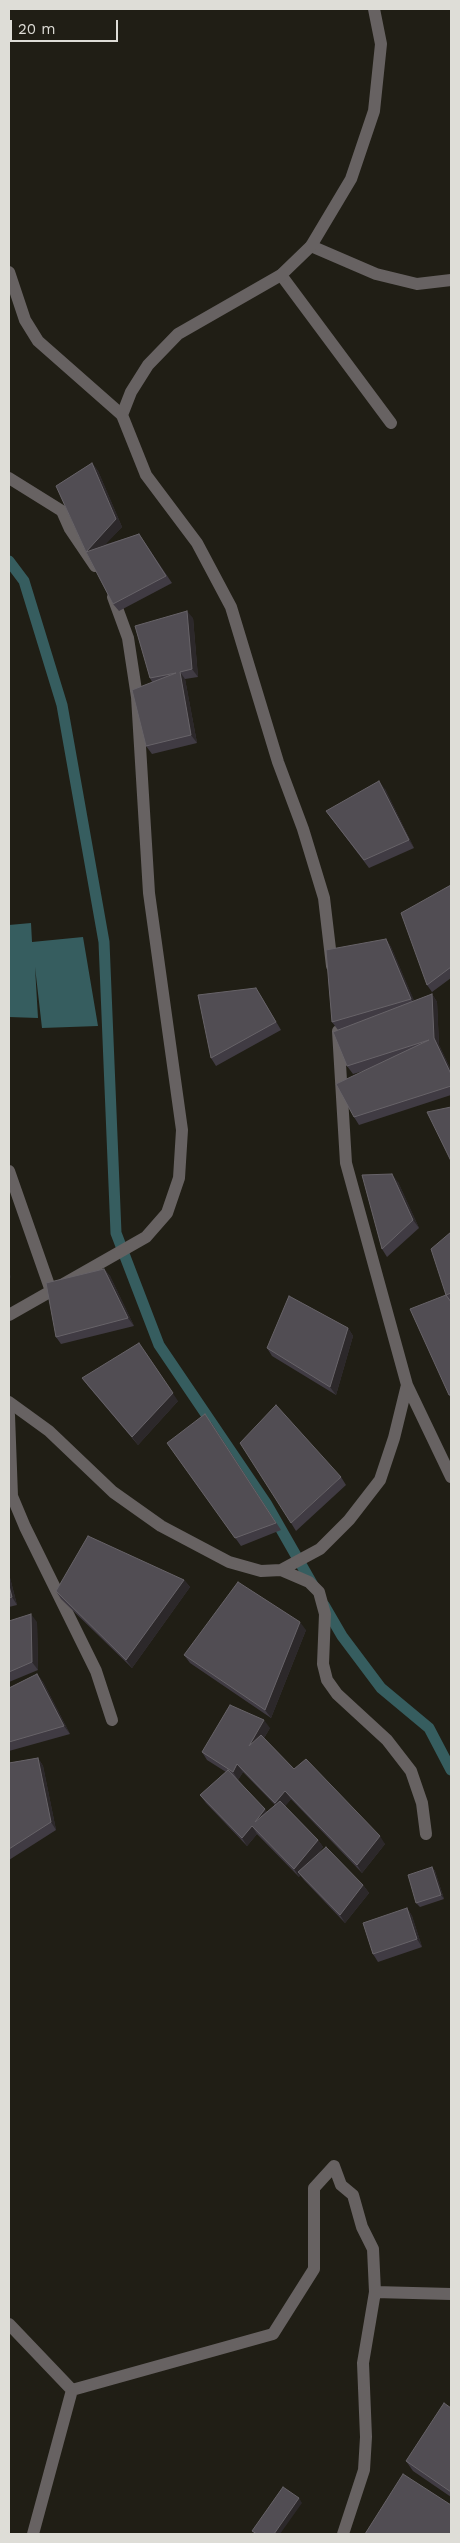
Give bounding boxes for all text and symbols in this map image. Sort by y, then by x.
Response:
scale bar [12,10,120,42]
text: 20 m [18,20,56,38]

